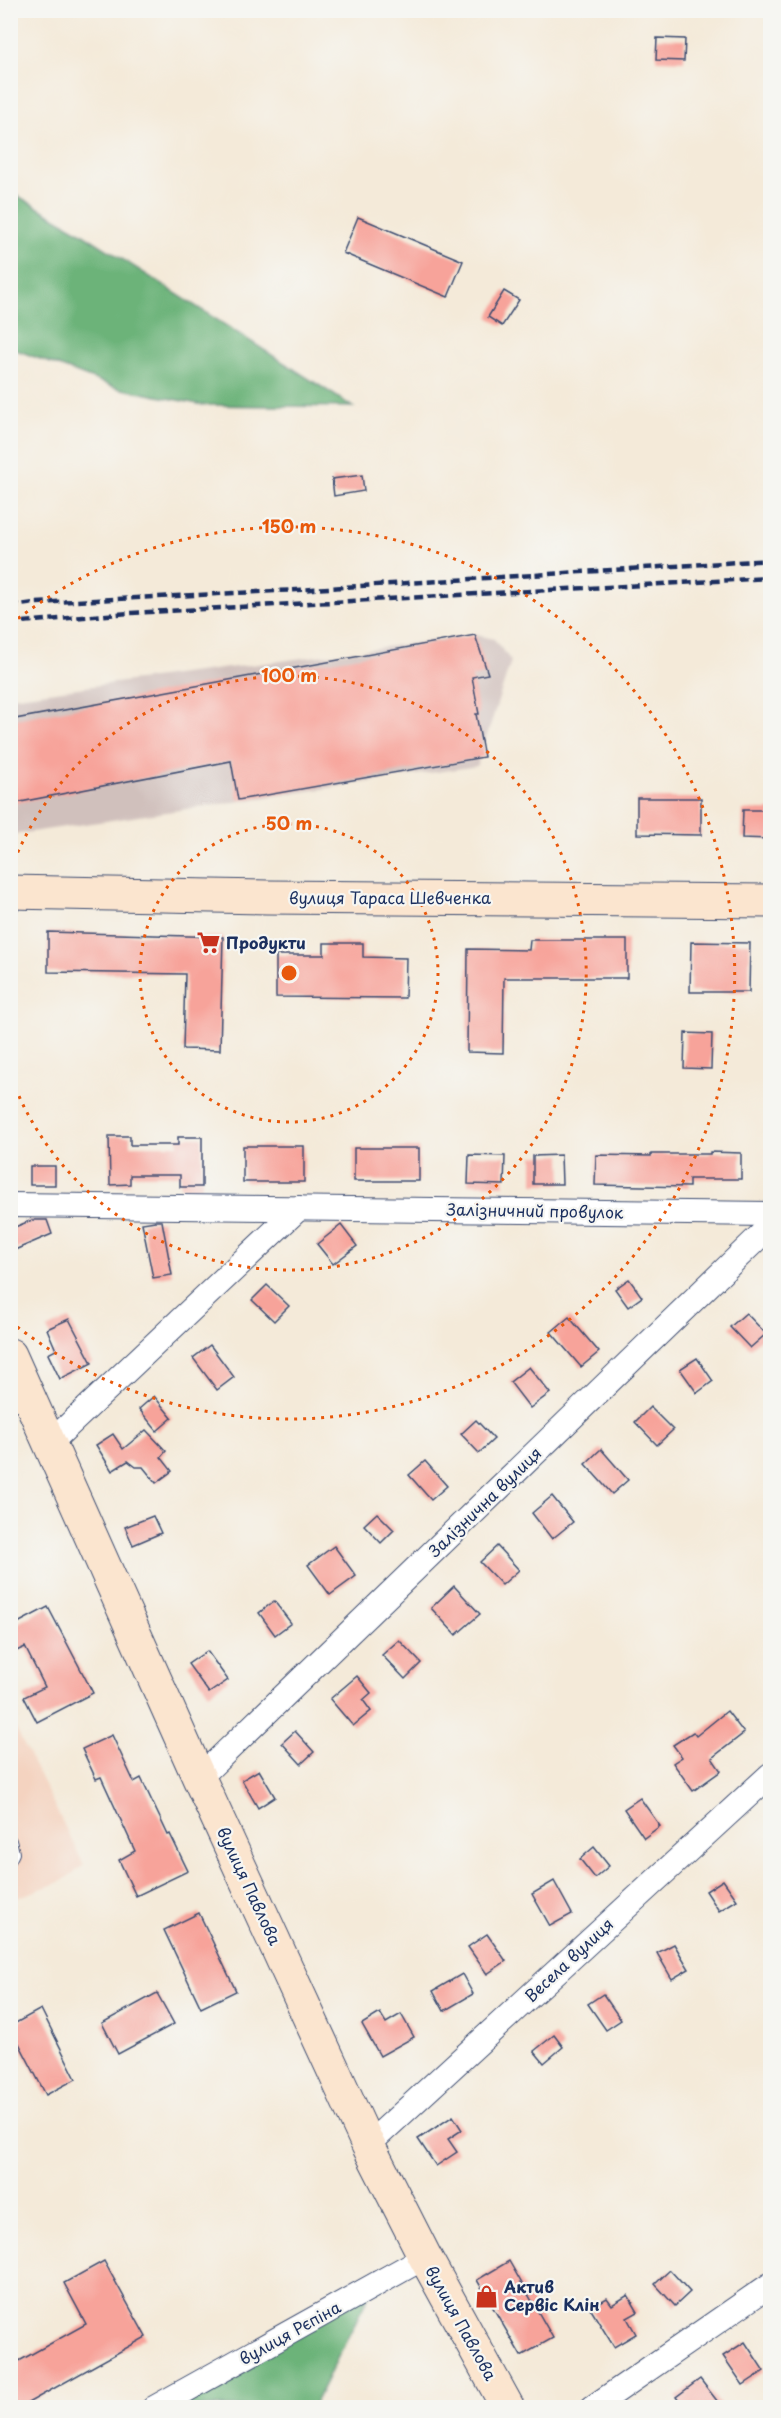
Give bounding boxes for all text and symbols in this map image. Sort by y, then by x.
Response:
text: 150 m [262,512,316,539]
text: 100 m [261,661,317,688]
text: 50 m [266,809,312,836]
street label: вулиця Тараса Шевченка [289,885,491,909]
supermarket icon: Продукти [195,930,221,956]
place label: Продукти [226,930,306,954]
centre of rings [279,963,299,983]
street label: Залізничний провулок [445,1196,624,1224]
street label: Залізнична вулиця [422,1441,546,1562]
street label: вулиця Павлова [212,1822,288,1949]
street label: Весела вулиця [519,1912,618,2007]
street label: вулиця Павлова [420,2261,503,2384]
place label: Актив Сервiс Клiн [503,2274,600,2316]
shop icon: Актив Сервiс Клiн [473,2283,499,2309]
street label: вулиця Рєпіна [234,2294,345,2370]

